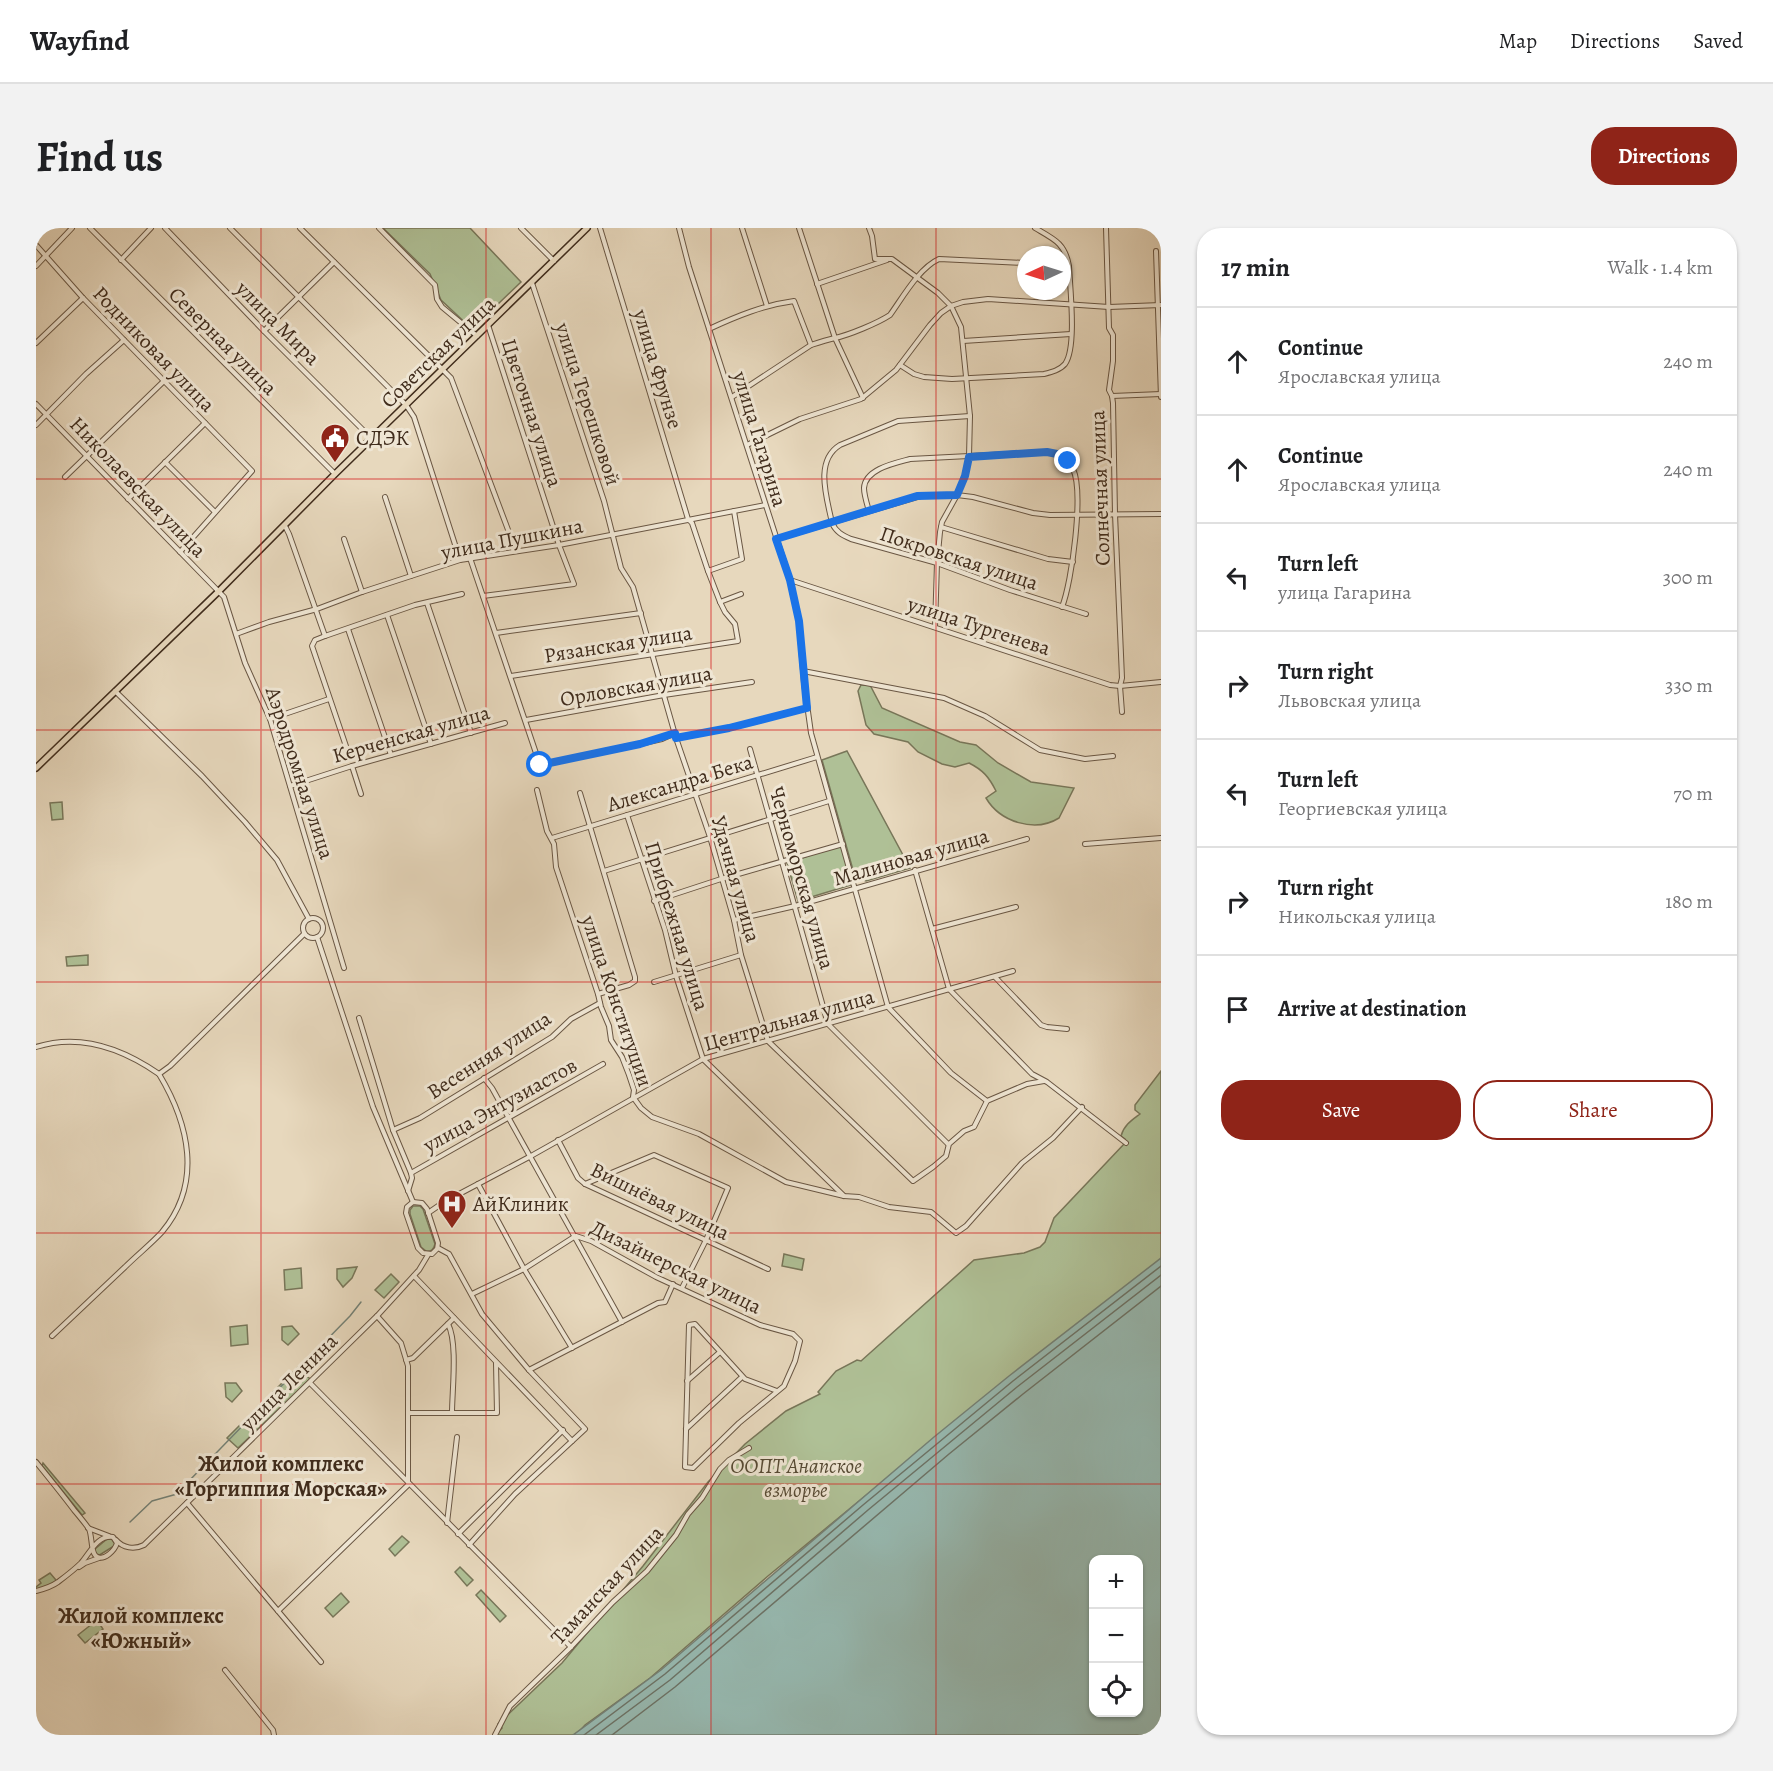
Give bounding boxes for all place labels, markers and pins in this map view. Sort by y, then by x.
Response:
public building icon: СДЭК [319,422,351,464]
place label: СДЭК [356,424,410,452]
hospital icon: АйКлиник [436,1188,468,1230]
place label: АйКлиник [472,1190,569,1218]

